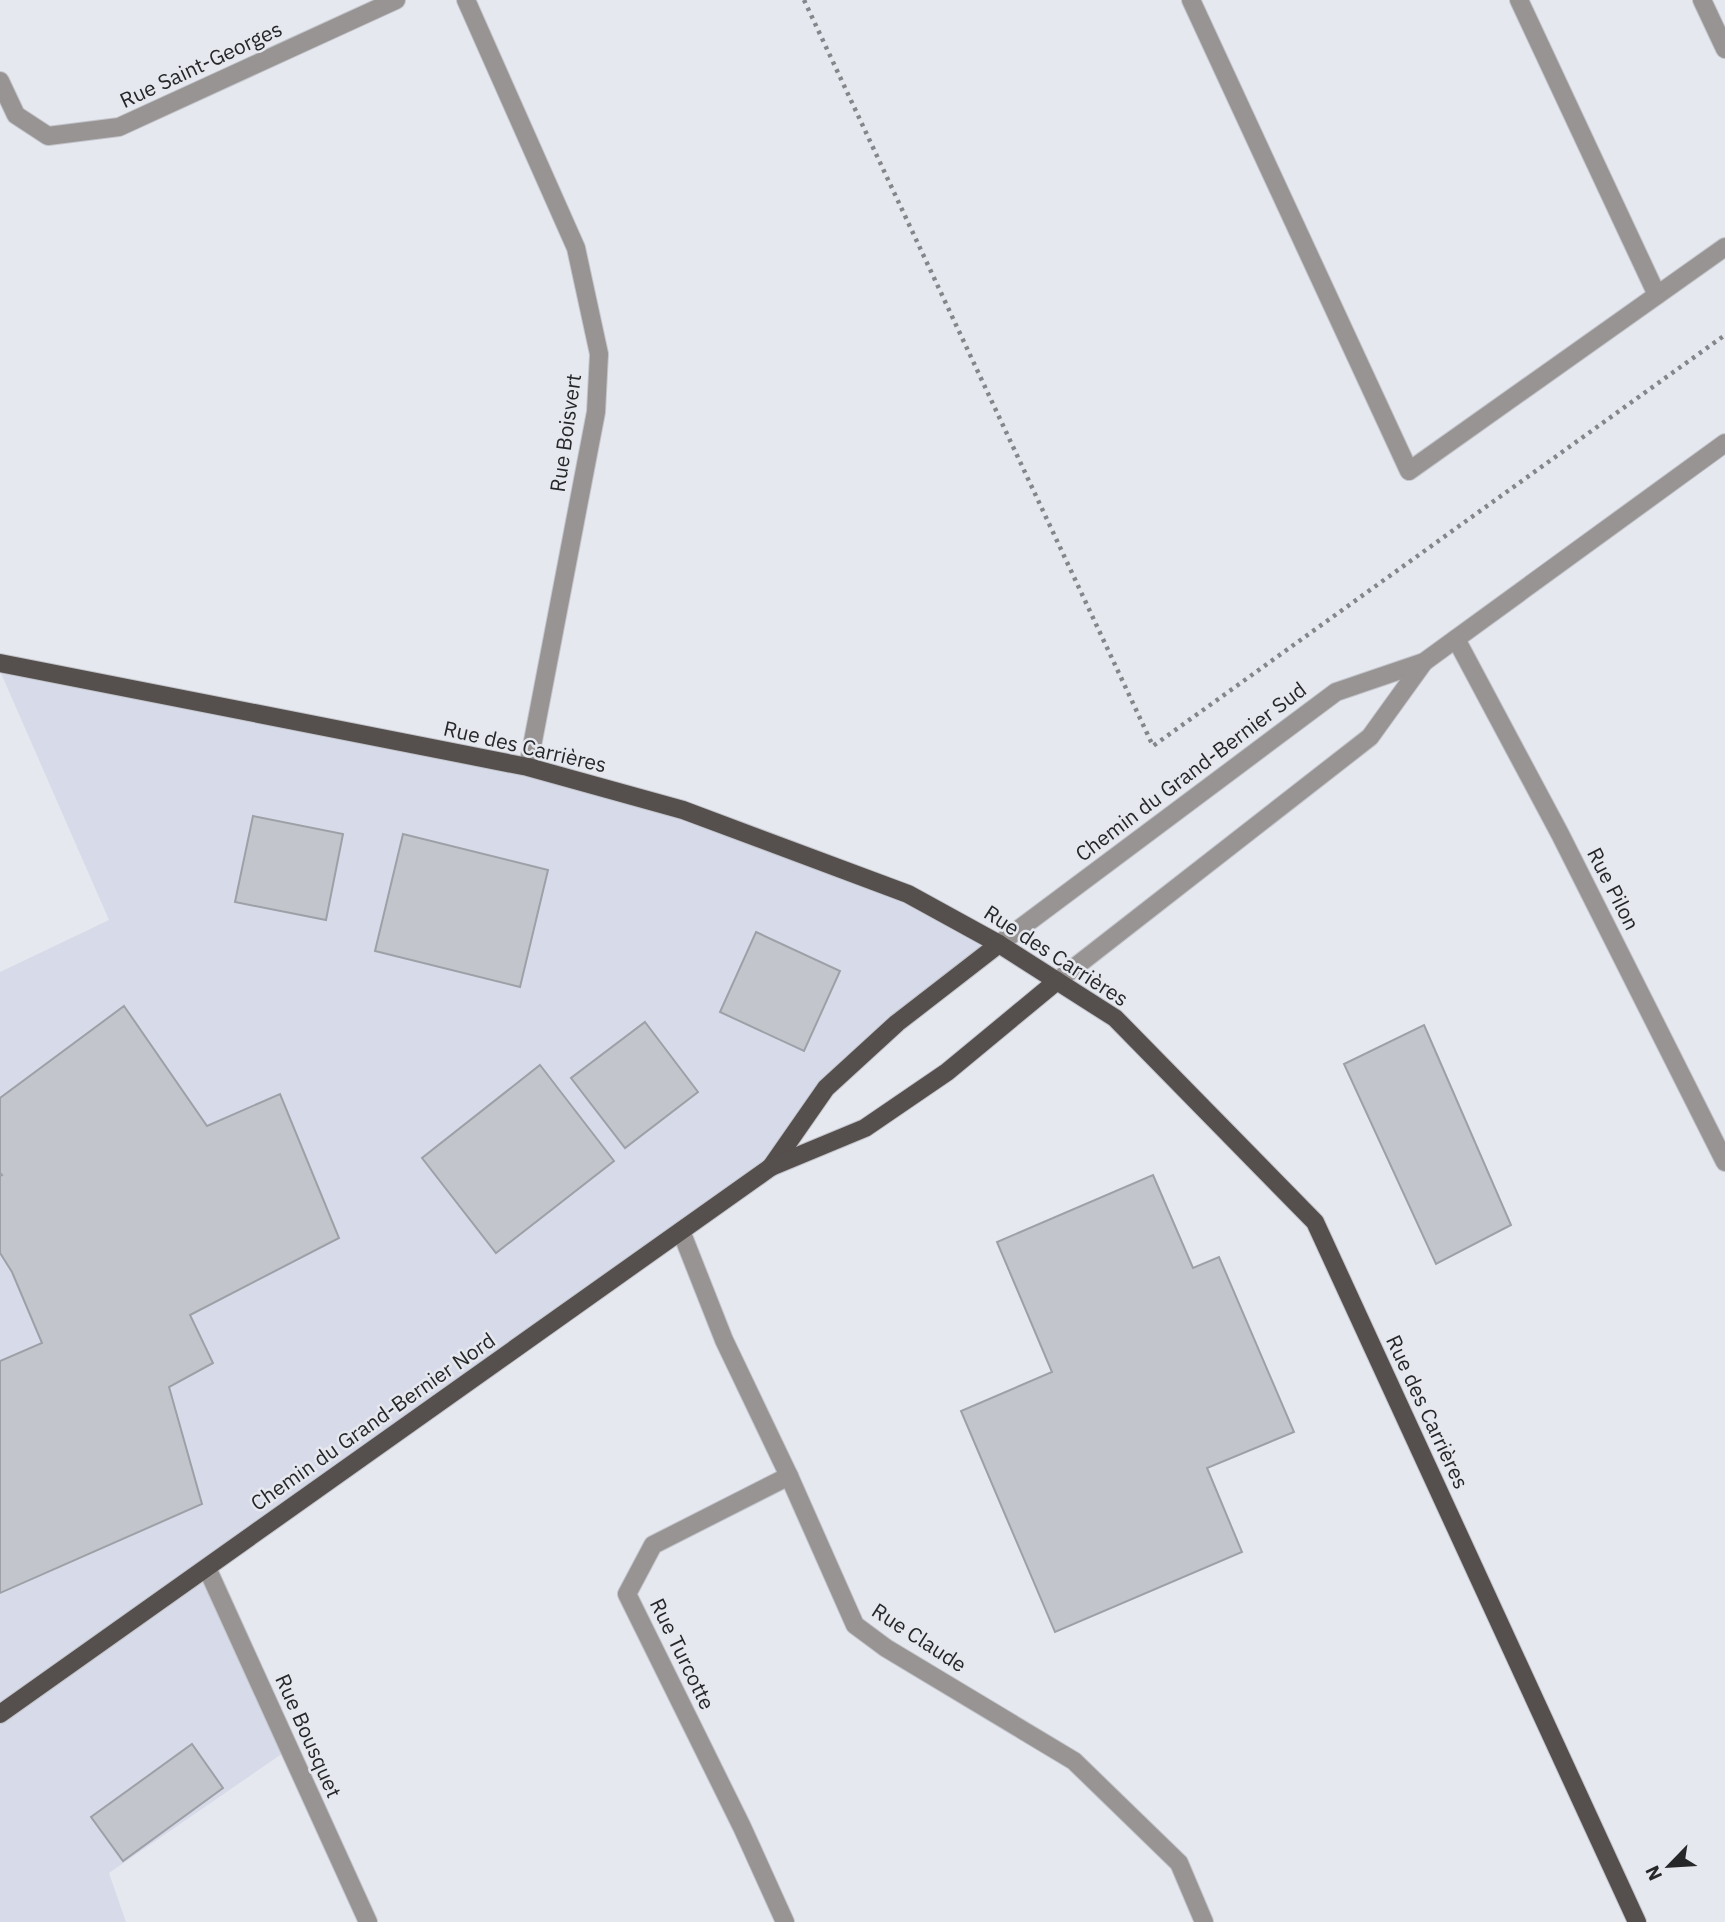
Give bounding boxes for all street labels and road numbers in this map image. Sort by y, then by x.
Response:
street label: Rue Saint-Georges [115,14,286,114]
street label: Rue Boisvert [543,372,587,494]
street label: Chemin du Grand-Bernier Sud [1069,675,1312,867]
street label: Rue des Carrières [441,714,610,778]
street label: Rue Pilon [1581,842,1647,935]
street label: Rue des Carrières [979,898,1134,1012]
street label: Chemin du Grand-Bernier Nord [245,1326,500,1517]
street label: Rue des Carrières [1380,1330,1476,1493]
street label: Rue Turcotte [644,1593,722,1714]
street label: Rue Claude [867,1596,972,1678]
street label: Rue Bousquet [269,1669,349,1802]

